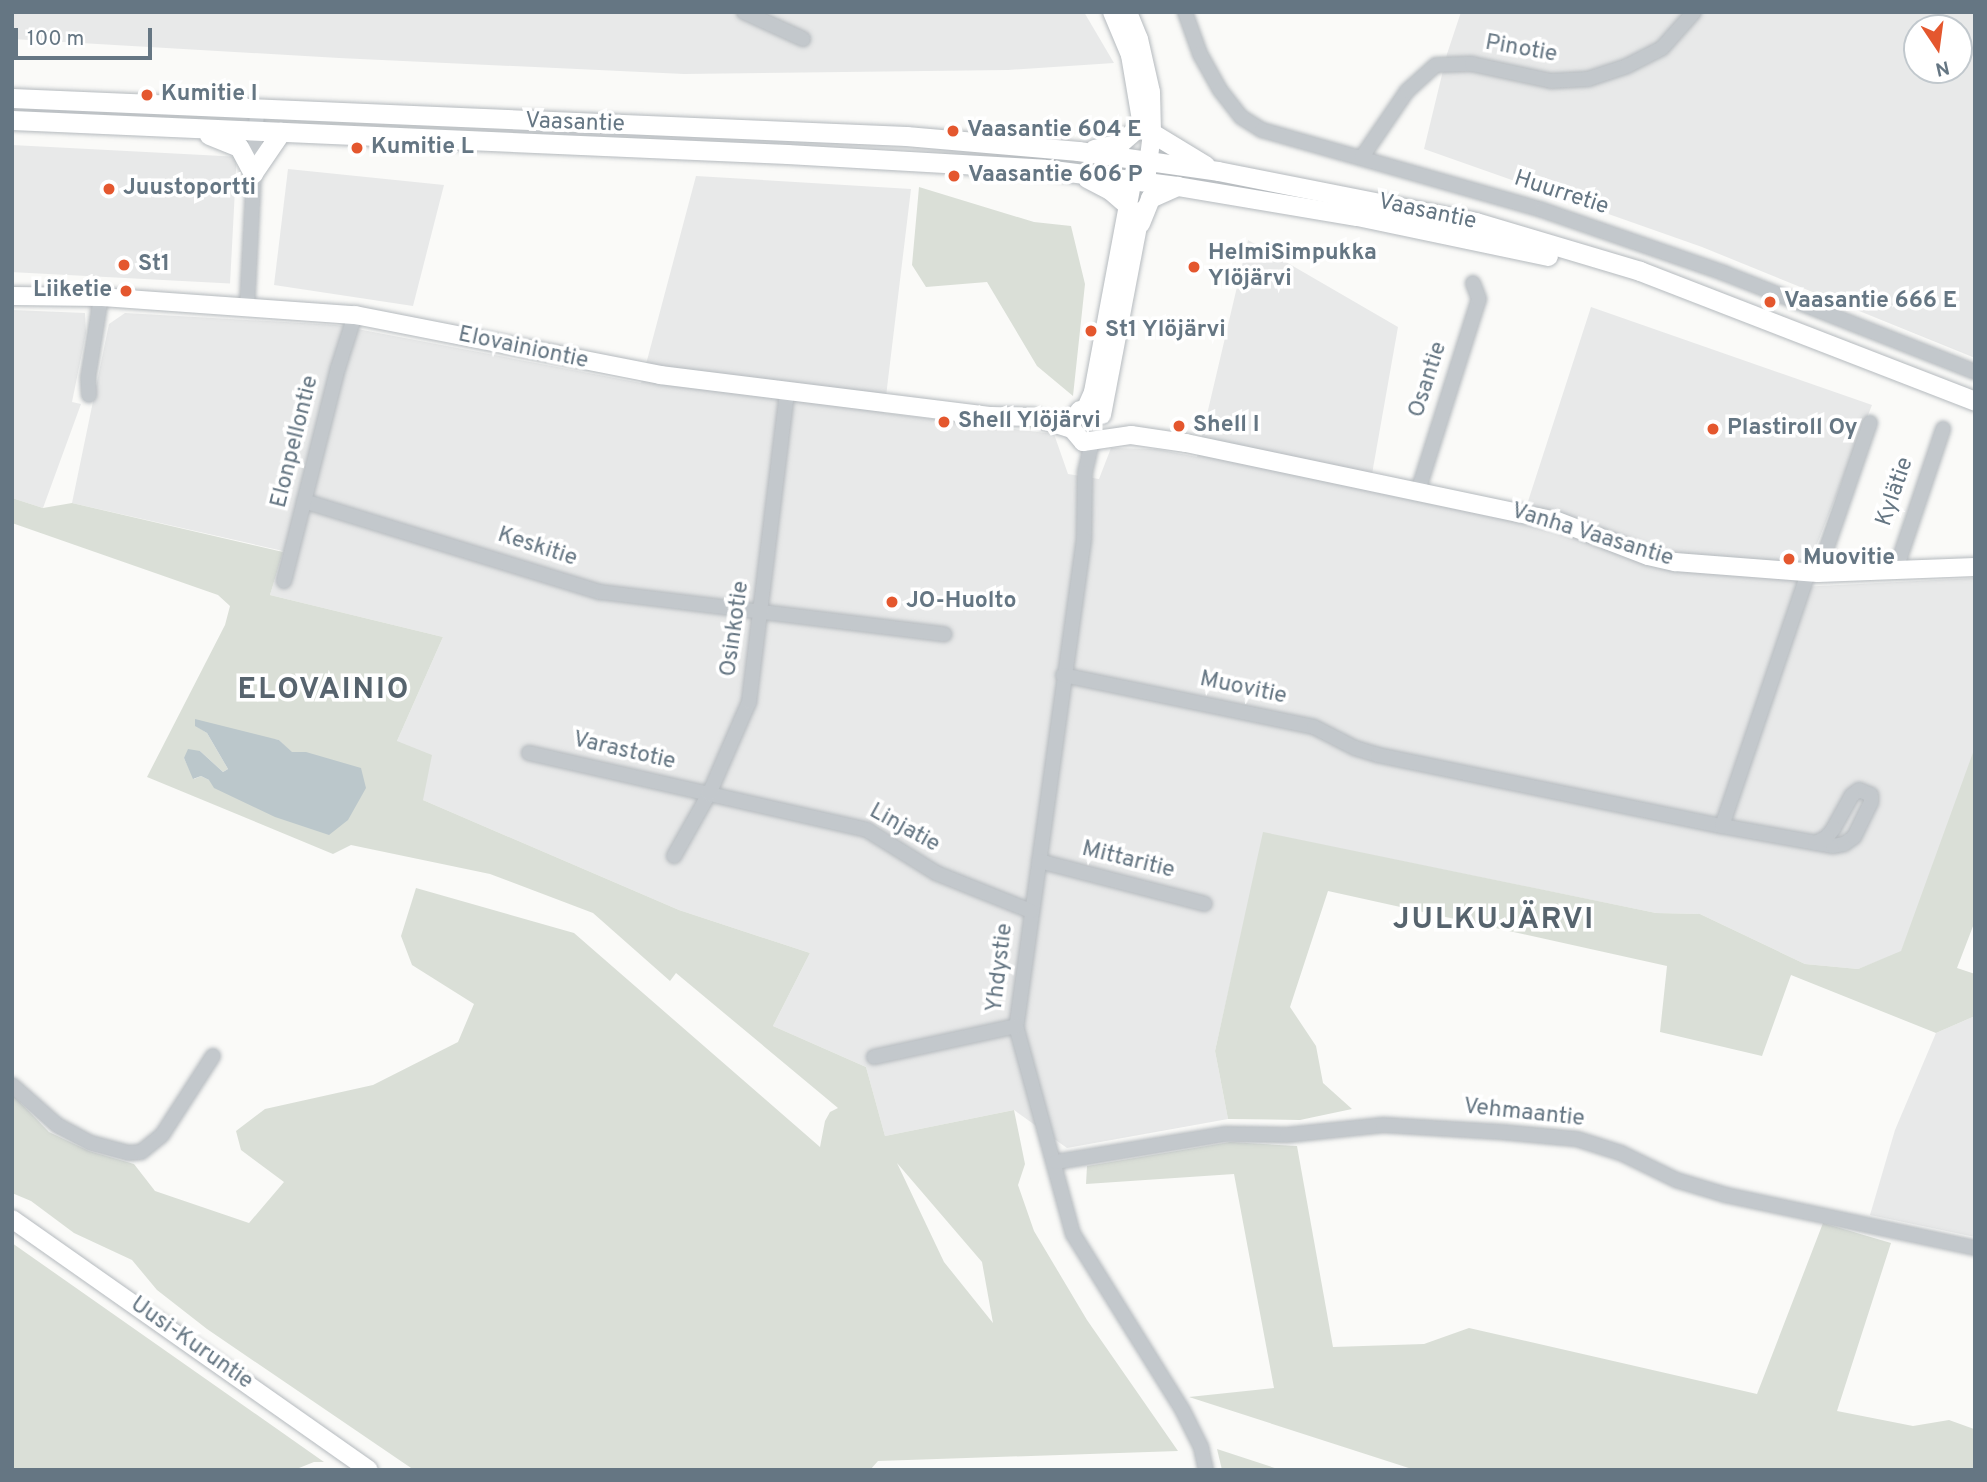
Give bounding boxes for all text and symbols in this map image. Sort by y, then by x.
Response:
scale bar [18,14,156,58]
north arrow [1903,14,1973,84]
text: 100 m [27,26,84,53]
street label: Pinotie [1483,30,1559,70]
text: N [1933,54,1952,81]
place label: Kumitie I [161,81,257,109]
marker: Kumitie I [139,87,155,103]
street label: Vaasantie [525,108,625,140]
place label: Vaasantie 604 E [967,117,1142,145]
marker: Vaasantie 604 E [945,123,961,139]
place label: Kumitie L [371,134,474,162]
marker: Kumitie L [349,140,365,156]
place label: Vaasantie 606 P [968,162,1142,190]
street label: Huurretie [1510,166,1612,222]
marker: Vaasantie 606 P [946,168,962,184]
place label: Juustoportti [123,175,256,203]
marker: Juustoportti [101,181,117,197]
street label: Vaasantie [1375,189,1479,237]
place label: HelmiSimpukka Ylöjärvi [1208,240,1377,294]
place label: St1 [138,251,170,279]
marker: St1 [116,257,132,273]
marker: HelmiSimpukka Ylöjärvi [1186,259,1202,275]
place label: Liiketie [33,277,112,305]
marker: Liiketie [118,283,134,299]
place label: Vaasantie 666 E [1784,288,1957,316]
marker: Vaasantie 666 E [1762,294,1778,310]
place label: St1 Ylöjärvi [1105,317,1227,345]
street label: Elovainiontie [455,322,591,376]
marker: St1 Ylöjärvi [1083,323,1099,339]
street label: Osantie [1404,339,1454,421]
street label: Elonpellontie [266,373,326,511]
place label: Shell Ylöjärvi [958,408,1102,436]
place label: Shell I [1193,412,1260,440]
marker: Shell Ylöjärvi [936,414,952,430]
place label: Plastiroll Oy [1727,415,1858,443]
marker: Shell I [1171,418,1187,434]
marker: Plastiroll Oy [1705,421,1721,437]
street label: Kylätie [1871,454,1921,530]
street label: Vanha Vaasantie [1507,498,1677,574]
street label: Keskitie [494,522,580,574]
place label: Muovitie [1803,545,1895,573]
marker: Muovitie [1781,551,1797,567]
street label: Osinkotie [716,579,756,679]
place label: JO-Huolto [906,588,1016,616]
marker: JO-Huolto [884,594,900,610]
street label: Muovitie [1197,666,1289,712]
district label: ELOVAINIO [239,673,409,709]
street label: Varastotie [570,727,678,777]
street label: Linjatie [864,798,944,860]
street label: Mittaritie [1079,836,1177,886]
district label: JULKUJÄRVI [1394,903,1594,939]
street label: Yhdystie [982,922,1020,1014]
street label: Vehmaantie [1462,1094,1586,1134]
street label: Uusi-Kuruntie [124,1292,258,1396]

